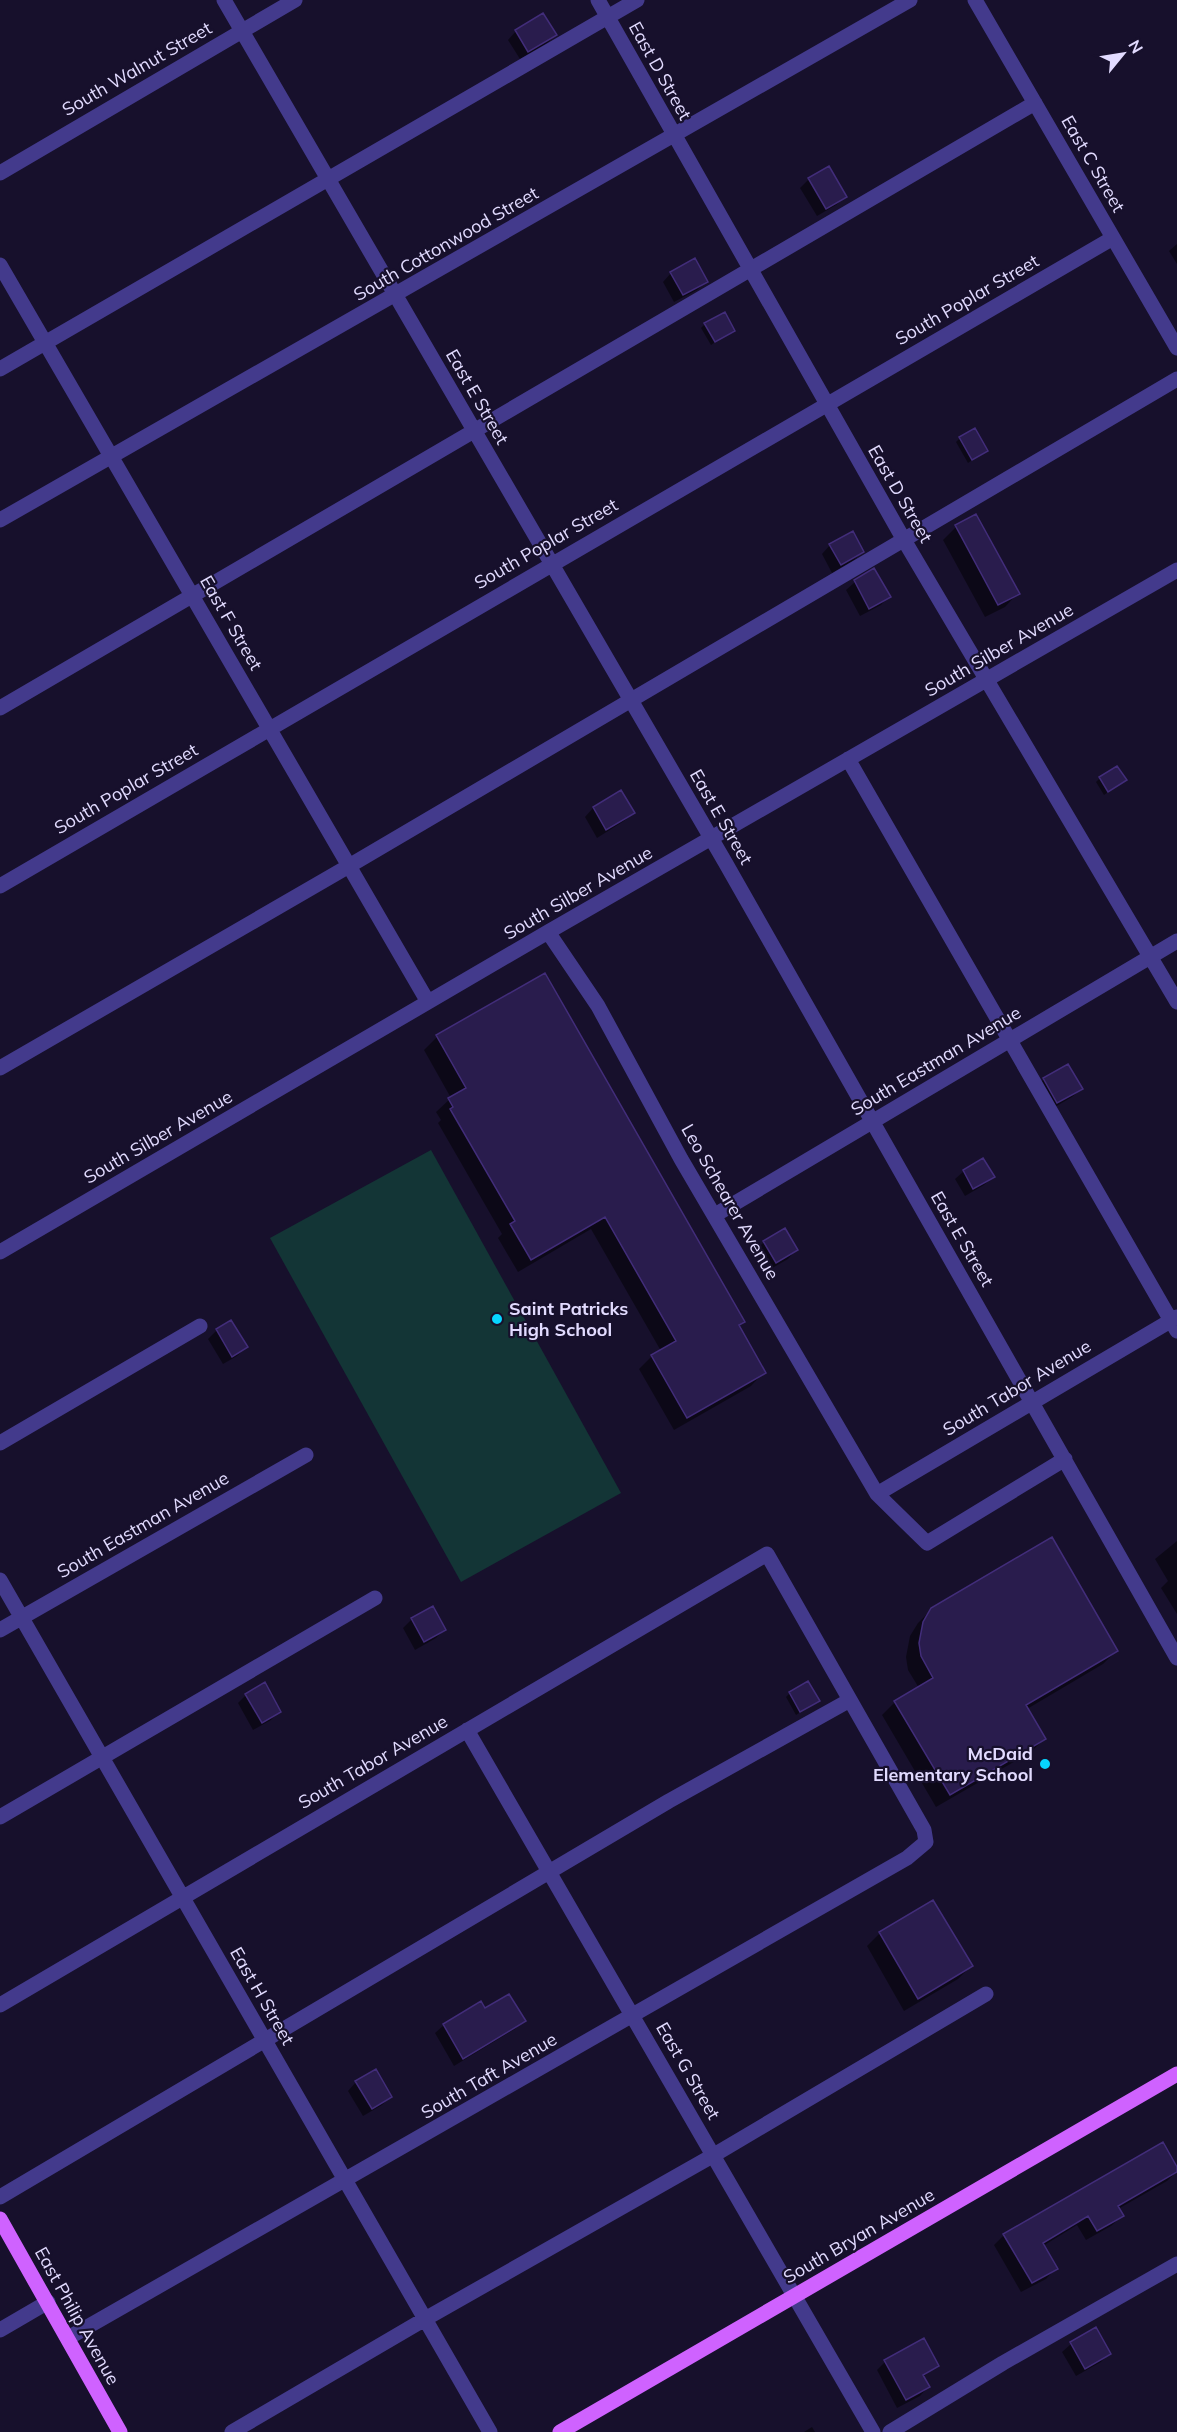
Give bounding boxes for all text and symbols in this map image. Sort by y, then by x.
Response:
street label: South Walnut Street [58,16,216,121]
street label: East D Street [624,18,697,124]
north arrow [1093,24,1153,84]
text: N [1124,36,1148,57]
street label: East C Street [1057,111,1130,216]
street label: South Cottonwood Street [349,181,542,306]
street label: South Poplar Street [891,249,1043,350]
street label: East E Street [441,345,514,448]
street label: East D Street [863,441,938,547]
street label: South Poplar Street [470,493,622,594]
street label: East F Street [195,571,268,674]
street label: South Silber Avenue [920,598,1077,701]
street label: South Poplar Street [50,738,202,839]
street label: East E Street [685,765,758,868]
street label: South Silber Avenue [499,841,656,944]
street label: South Eastman Avenue [847,1001,1025,1120]
street label: South Silber Avenue [79,1085,236,1188]
street label: Leo Schearer Avenue [676,1120,784,1284]
street label: East E Street [926,1187,999,1290]
place label: Saint Patricks High School [509,1297,628,1341]
marker: Saint Patricks High School [490,1312,504,1326]
street label: South Tabor Avenue [939,1334,1095,1441]
street label: South Eastman Avenue [53,1466,233,1583]
street label: South Tabor Avenue [294,1709,452,1814]
place label: McDaid Elementary School [873,1742,1033,1786]
marker: McDaid Elementary School [1038,1757,1052,1771]
street label: East H Street [225,1943,300,2049]
street label: East G Street [651,2018,726,2124]
street label: South Taft Avenue [417,2027,561,2124]
street label: South Bryan Avenue [779,2183,938,2288]
street label: East Philip Avenue [30,2243,125,2389]

